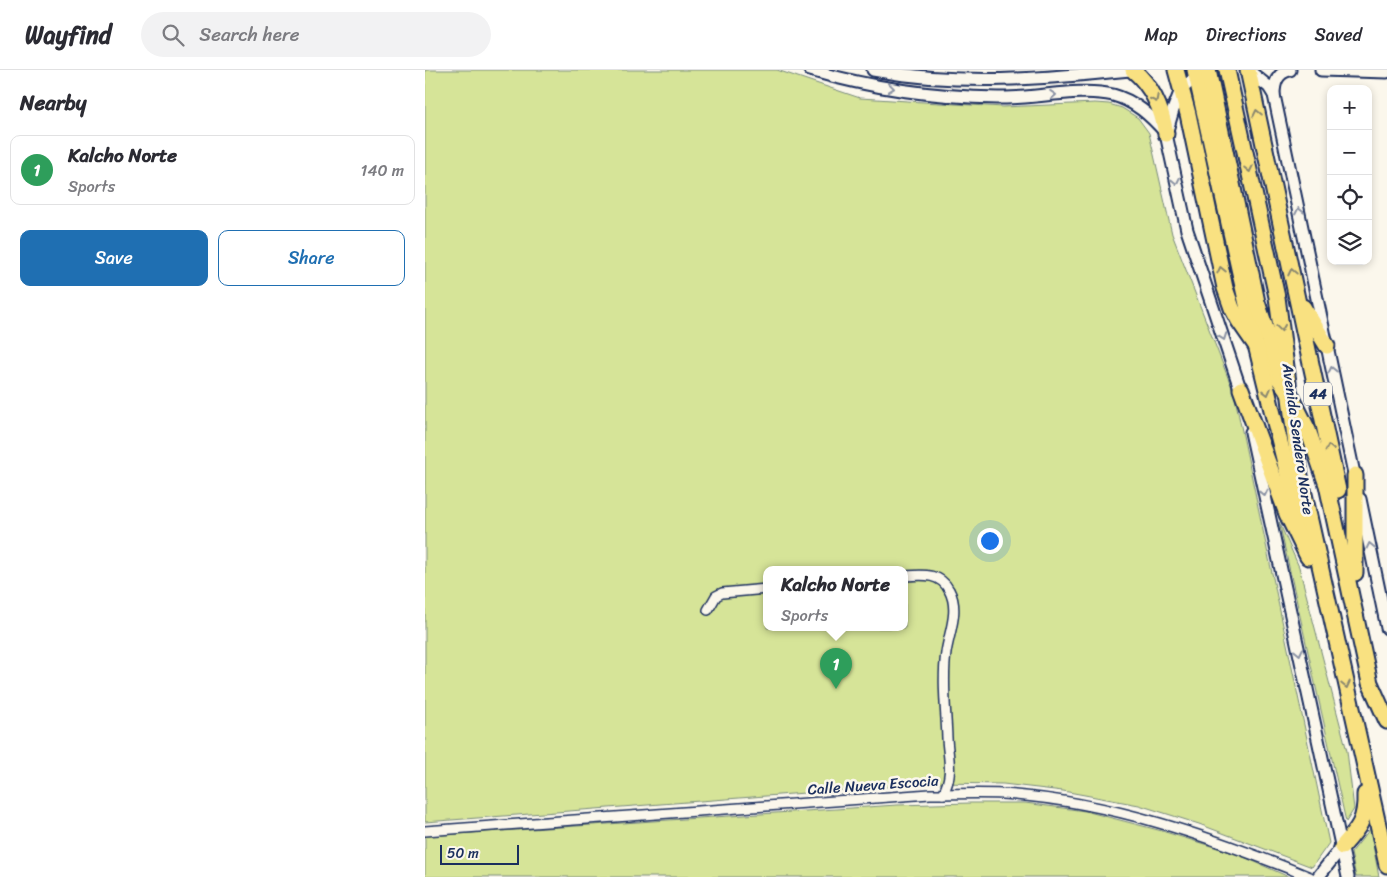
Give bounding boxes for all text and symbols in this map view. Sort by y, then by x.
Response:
search box [141,12,491,57]
text: Wayfind [25,14,111,56]
text: Search here [199,18,299,51]
text: Map [1145,19,1178,51]
text: Directions [1206,19,1287,51]
text: Saved [1315,19,1362,51]
icon: search [159,21,187,49]
one-way arrow [888,82,896,93]
text: Nearby [20,84,86,122]
map controls [1327,85,1372,265]
button: + [1327,85,1372,130]
one-way arrow [1050,89,1058,100]
one-way arrow [1149,94,1159,103]
one-way arrow [1252,109,1263,118]
button: − [1327,130,1372,175]
text: Kalcho Norte [68,139,177,172]
text: 1 [34,156,40,185]
text: 140 m [361,156,404,185]
one-way arrow [1243,164,1254,173]
text: Sports [68,172,115,201]
button: locate [1327,175,1372,220]
one-way arrow [1170,177,1181,186]
one-way arrow [1294,206,1304,215]
button: layers [1327,220,1372,265]
button: Save [20,230,208,286]
button: Share [218,230,405,286]
one-way arrow [1216,265,1227,274]
one-way arrow [1287,268,1298,276]
one-way arrow [1276,324,1286,332]
one-way arrow [1217,332,1227,340]
street label: Avenida Sendero Norte [1274,361,1322,517]
one-way arrow [1327,365,1338,374]
road number: 44 [1304,382,1332,406]
one-way arrow [1261,388,1272,397]
one-way arrow [1324,444,1335,453]
one-way arrow [1259,489,1269,498]
your location [977,528,1003,554]
one-way arrow [1365,541,1375,550]
popup [763,566,908,631]
text: Kalcho Norte [781,568,890,601]
text: Sports [781,601,828,630]
pin: 1 [820,648,852,689]
one-way arrow [1293,648,1304,657]
one-way arrow [1340,680,1351,689]
street label: Calle Nueva Escocia [807,767,940,803]
text: 50 m [447,841,479,866]
scale bar [440,842,519,865]

